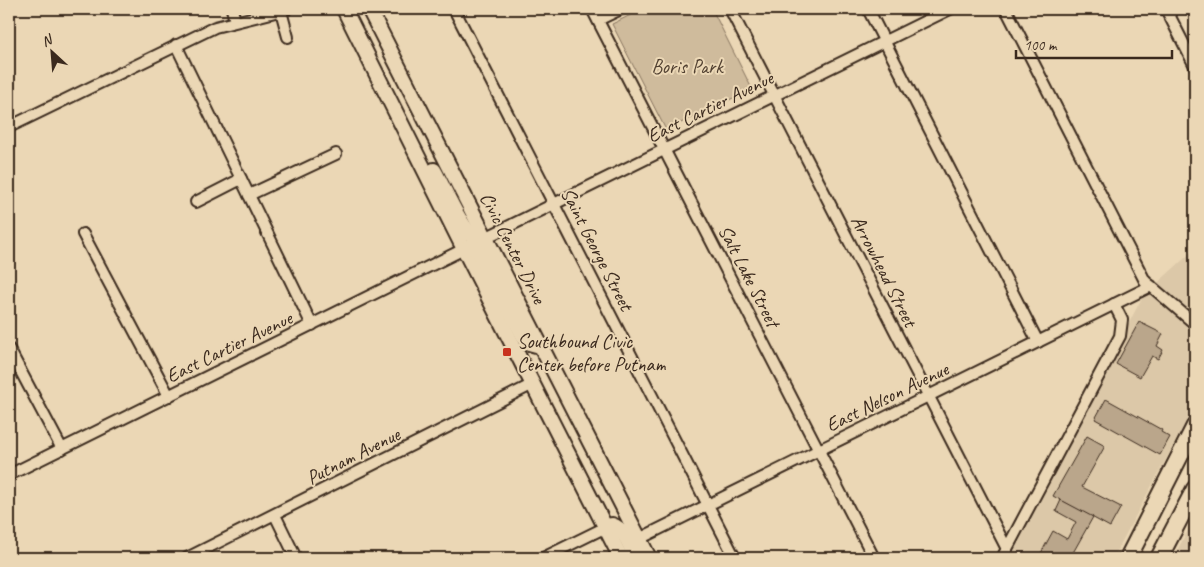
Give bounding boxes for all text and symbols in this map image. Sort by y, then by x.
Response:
north arrow [28,28,78,78]
scale bar [1016,28,1173,60]
text: N [39,30,56,50]
text: 100 m [1024,36,1058,55]
park label: Boris Park [651,54,724,79]
street label: East Cartier Avenue [643,65,778,148]
street label: Saint George Street [555,183,640,317]
street label: Civic Center Drive [474,188,552,309]
street label: Arrowhead Street [845,211,924,333]
street label: Salt Lake Street [713,221,787,334]
street label: East Cartier Avenue [162,305,297,388]
place label: Southbound Civic Center before Putnam [517,329,666,377]
marker: Southbound Civic Center before Putnam [501,346,513,358]
street label: East Nelson Avenue [822,356,954,437]
street label: Putnam Avenue [302,421,405,490]

